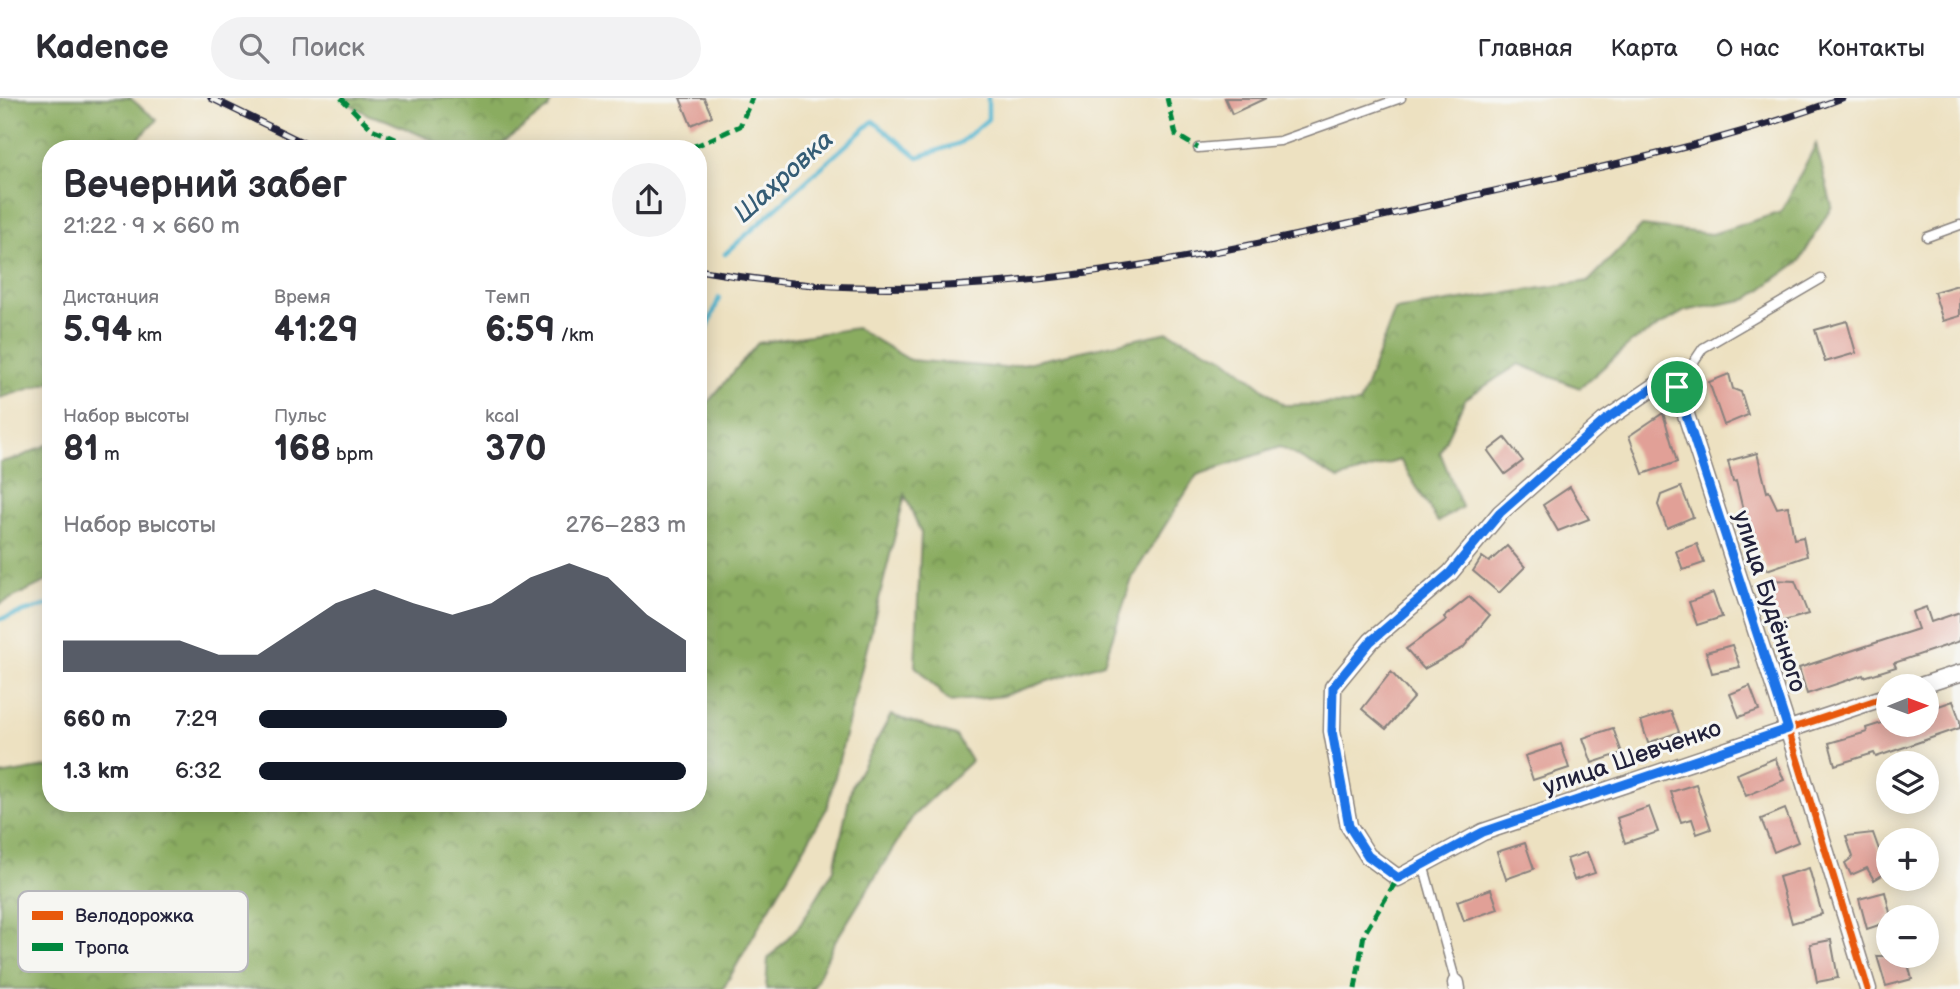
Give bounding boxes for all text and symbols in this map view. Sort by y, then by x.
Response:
search box [211,17,701,80]
text: Kadence [35,28,169,68]
icon: search [235,29,273,67]
text: Поиск [291,33,365,64]
text: Главная [1478,34,1572,63]
text: Карта [1610,34,1678,63]
text: О нас [1716,34,1779,63]
text: Контакты [1817,34,1925,63]
water label: Шахровка [728,124,840,230]
text: Вечерний забег [63,163,347,208]
button: share [612,163,686,237]
text: 21:22 · 9 × 660 m [63,212,240,240]
text: Дистанция [63,286,159,309]
text: Время [274,286,330,309]
text: Темп [485,286,530,309]
text: 5.94 [63,309,132,352]
text: 41:29 [274,309,359,352]
text: 6:59 [485,309,555,352]
text: km [132,324,162,347]
text: /km [555,324,594,347]
pin [1647,357,1707,417]
icon: arrive [1658,368,1696,406]
text: Набор высоты [63,405,189,428]
text: Пульс [274,405,327,428]
text: kcal [485,405,519,428]
text: 81 [63,428,99,471]
text: 168 [274,428,331,471]
text: 370 [485,428,547,471]
text: m [99,443,120,466]
text: bpm [331,443,374,466]
street label: улица Будённого [1726,507,1813,696]
text: Набор высоты [63,511,216,539]
text: 276–283 m [566,511,686,539]
north arrow [1876,674,1939,737]
map controls [1876,674,1939,968]
text: 660 m [63,705,131,733]
text: 7:29 [175,705,218,733]
street label: улица Шевченко [1539,713,1725,802]
button: layers [1876,751,1939,814]
text: 1.3 km [63,757,129,785]
text: 6:32 [175,757,221,785]
button: + [1876,828,1939,891]
legend [18,891,248,972]
text: Велодорожка [75,905,194,928]
button: − [1876,905,1939,968]
text: Тропа [75,937,129,960]

